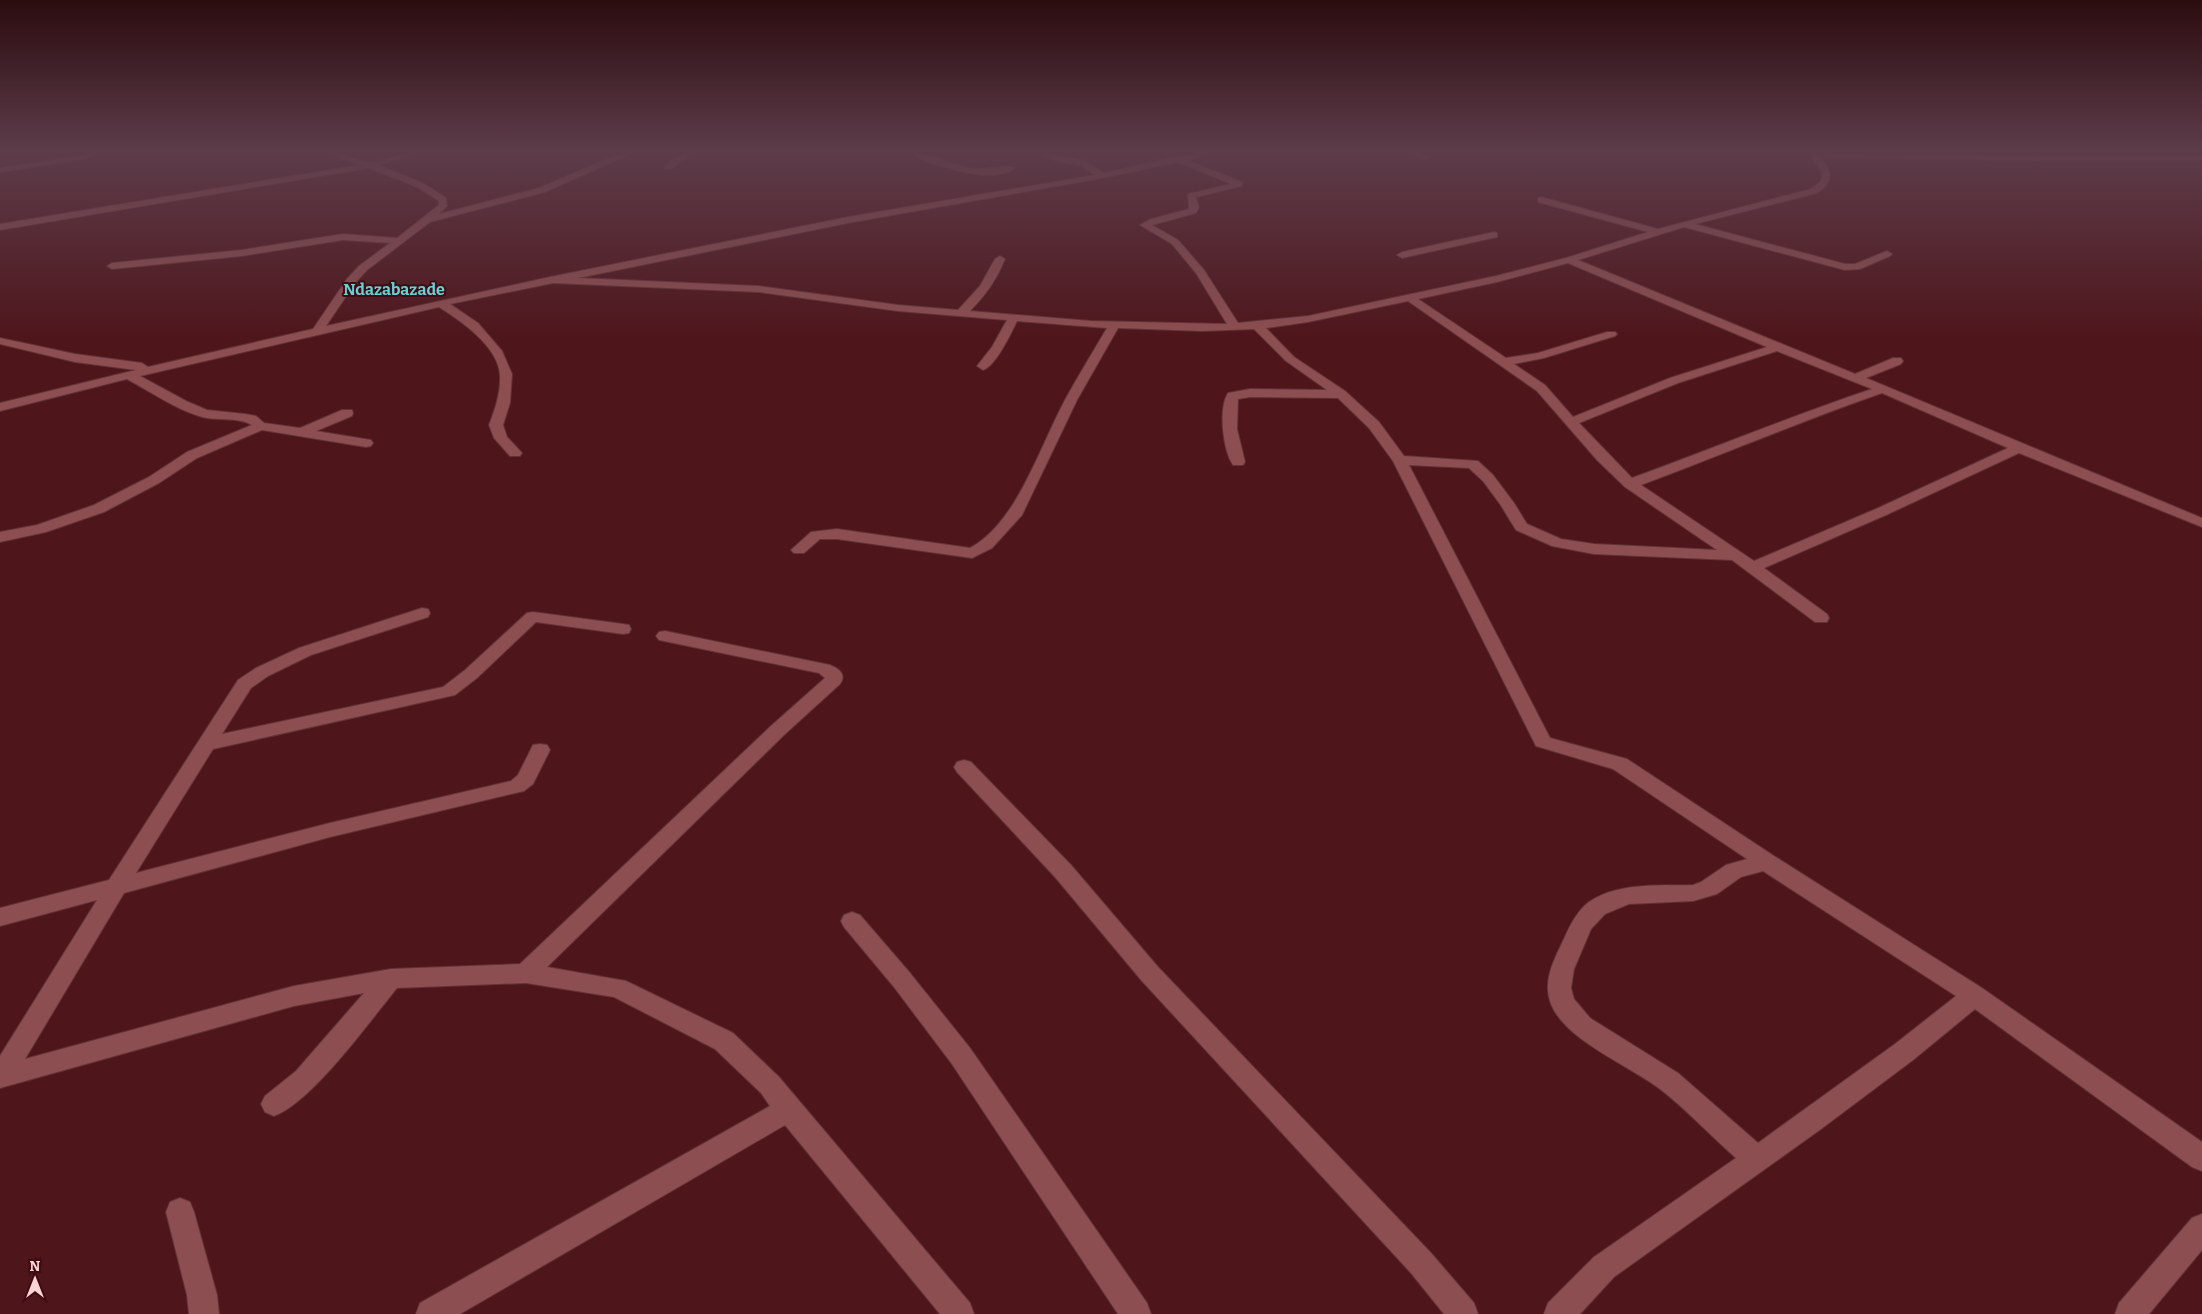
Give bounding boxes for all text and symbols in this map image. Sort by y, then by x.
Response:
district label: Ndazabazade [343,280,445,299]
north arrow [10,1254,60,1304]
text: N [30,1258,41,1275]

